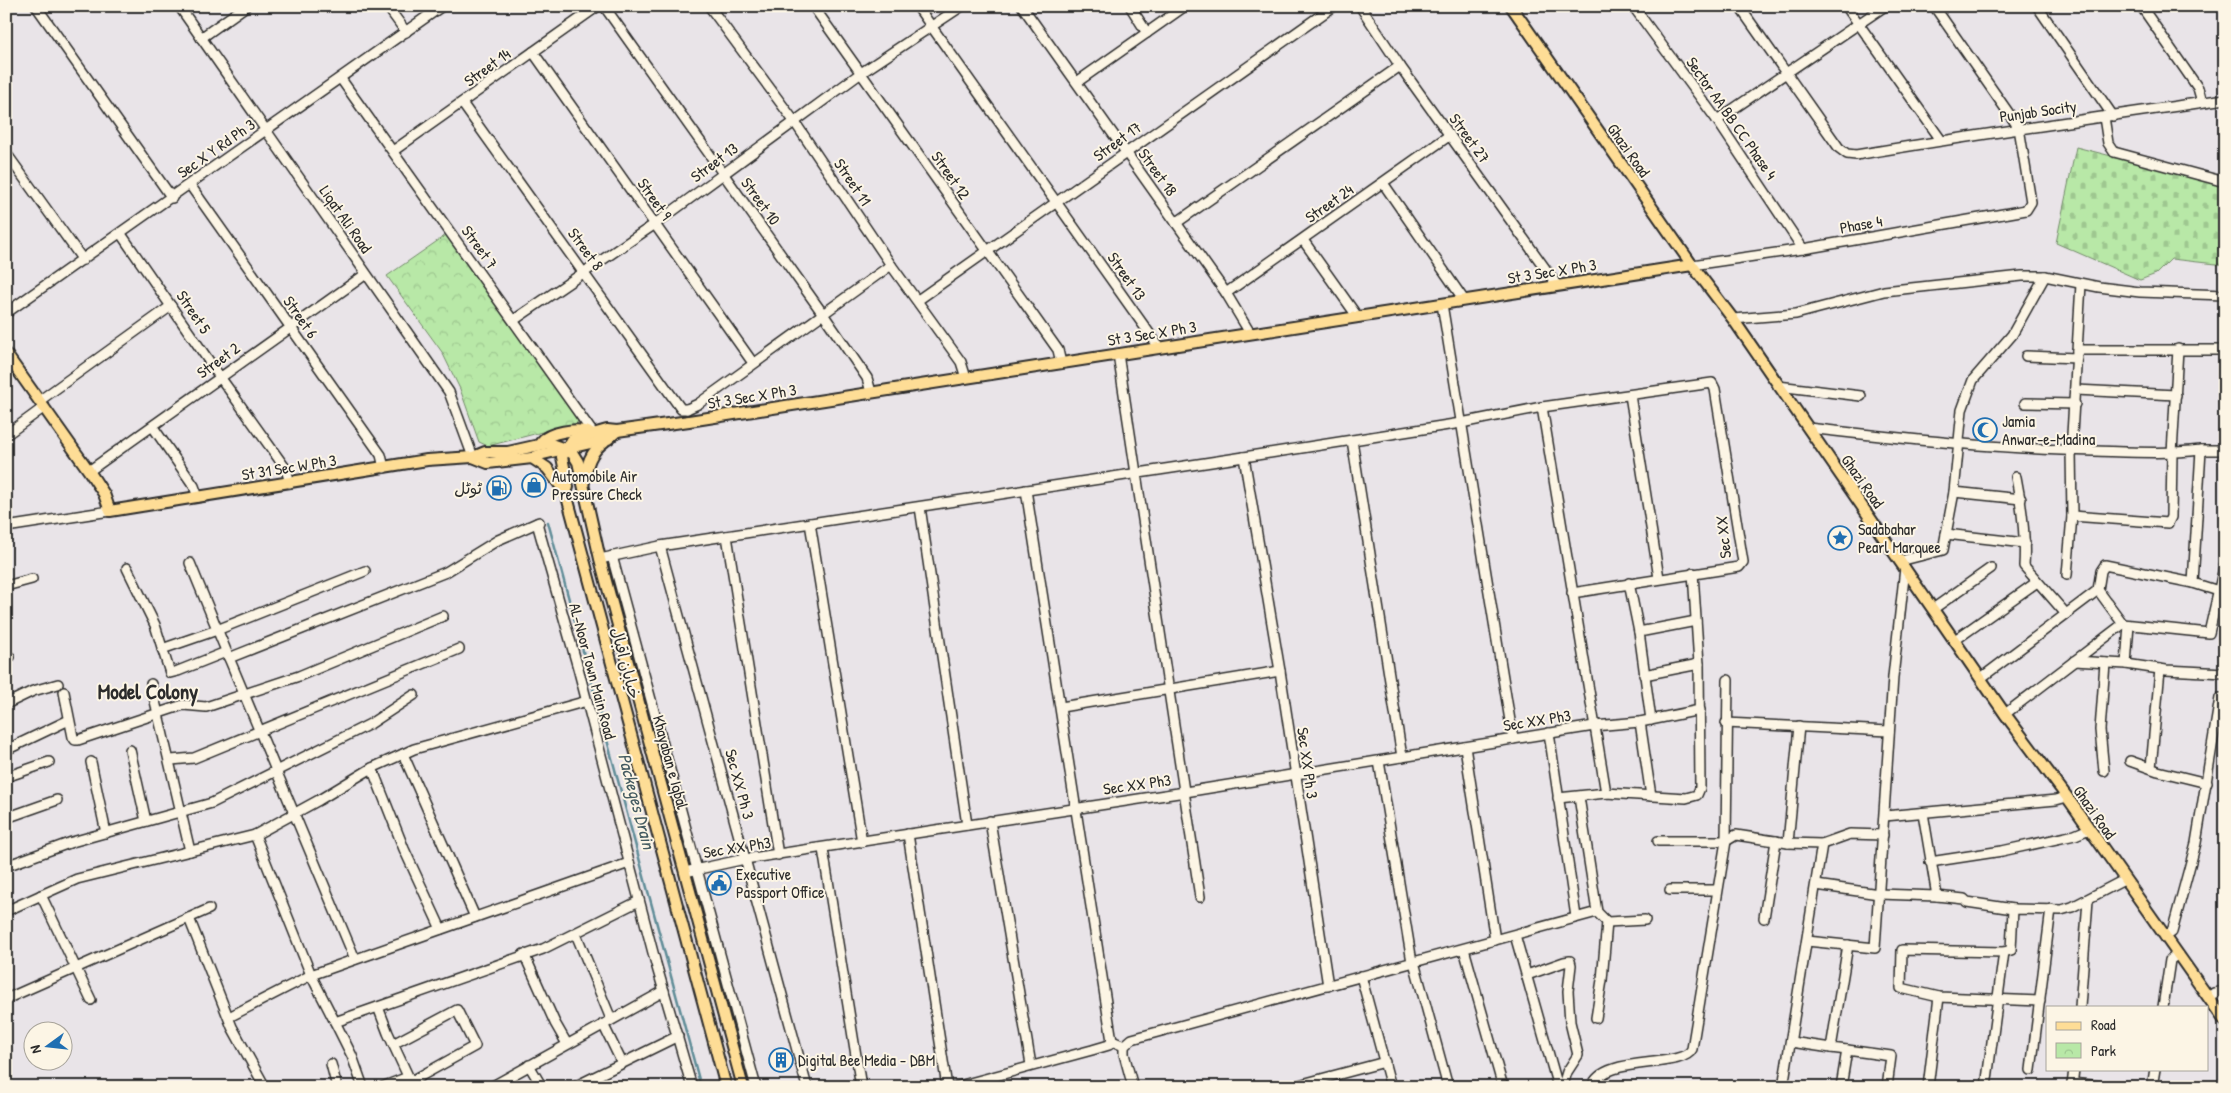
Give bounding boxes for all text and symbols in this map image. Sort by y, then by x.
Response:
street label: Street 14 [459,43,515,91]
street label: Sector AA BB CC Phase 4 [1681,52,1783,184]
street label: Punjab Socity [1998,95,2078,127]
street label: Street 27 [1445,109,1496,167]
street label: Sec X Y Rd Ph 3 [173,113,259,183]
street label: Street 17 [1088,116,1146,166]
street label: Ghazi Road [1602,119,1656,181]
street label: Street 13 [686,137,742,187]
street label: Street 18 [1133,144,1183,200]
street label: Street 12 [926,146,976,204]
street label: Street 11 [829,154,877,210]
street label: Street 10 [736,173,786,229]
street label: Street 9 [633,174,678,225]
street label: Street 24 [1300,178,1358,228]
street label: Liqat Ali Road [315,181,377,257]
street label: Phase 4 [1838,209,1884,239]
street label: Street 7 [457,221,503,273]
street label: Street 8 [563,223,609,275]
street label: Street 13 [1103,248,1151,304]
street label: St 3 Sec X Ph 3 [1506,253,1598,289]
street label: Street 5 [172,286,217,338]
street label: Street 6 [278,291,324,343]
street label: St 3 Sec X Ph 3 [1106,315,1198,351]
street label: Street 2 [192,337,244,383]
street label: St 3 Sec X Ph 3 [706,378,798,414]
place label: Jamia Anwar-e-Madina [2002,410,2095,450]
mosque icon: Jamia Anwar-e-Madina [1972,417,1998,443]
street label: St 31 Sec W Ph 3 [240,449,338,485]
street label: Ghazi Road [1836,450,1890,512]
place label: Automobile Air Pressure Check [552,465,642,505]
shop icon: Automobile Air Pressure Check [521,472,547,498]
fuel station icon: ٹوٹل [486,475,512,501]
place label: ٹوٹل [454,477,482,499]
street label: Sec XX [1710,514,1736,559]
place label: Sadabahar Pearl Marquee [1858,518,1942,558]
place icon: Sadabahar Pearl Marquee [1827,525,1853,551]
street label: AL-Noor Town Main Road [564,600,622,742]
street label: خیابان اقبال [606,625,646,701]
district label: Model Colony [98,677,198,707]
street label: Sec XX Ph3 [1502,704,1572,736]
street label: Khayaban e Iqbal [648,713,694,812]
street label: Sec XX Ph 3 [1292,726,1324,800]
street label: Sec XX Ph 3 [720,746,760,822]
water label: Packeges Drain [612,750,662,854]
street label: Sec XX Ph3 [1102,768,1172,800]
street label: Ghazi Road [2068,781,2122,843]
street label: Sec XX Ph3 [702,831,772,863]
place label: Executive Passport Office [736,863,825,903]
public building icon: Executive Passport Office [706,870,732,896]
legend [2046,1006,2208,1070]
text: Road [2091,1014,2116,1035]
north arrow [22,1020,72,1070]
text: Park [2091,1040,2116,1061]
text: N [25,1043,45,1056]
building icon: Digital Bee Media - DBM [768,1047,794,1073]
place label: Digital Bee Media - DBM [798,1049,935,1071]

